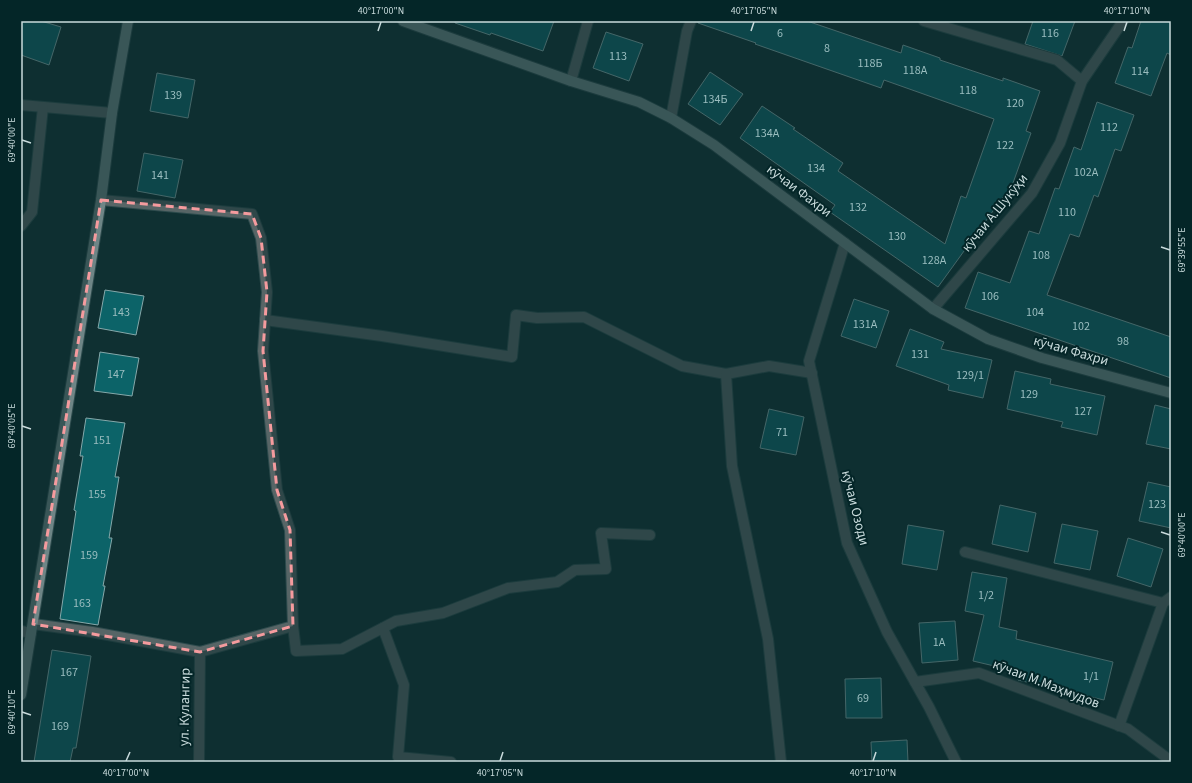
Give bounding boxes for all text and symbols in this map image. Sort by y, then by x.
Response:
text: 40°17'00"N [358,4,404,18]
text: 40°17'05"N [731,4,777,18]
text: 40°17'10"N [1104,4,1150,18]
house number: 6 [777,25,783,42]
house number: 116 [1041,25,1059,42]
house number: 8 [824,40,830,57]
house number: 113 [609,48,627,65]
house number: 118Б [858,55,882,72]
house number: 118А [903,62,928,79]
house number: 114 [1131,63,1149,80]
house number: 118 [959,82,977,99]
house number: 139 [164,87,182,104]
house number: 134Б [703,91,727,108]
house number: 120 [1006,95,1024,112]
text: 69°40'00"E [5,117,19,163]
house number: 112 [1100,119,1118,136]
house number: 134А [755,125,780,142]
house number: 122 [996,137,1014,154]
street label: кӯчаи Фахри [762,160,836,222]
house number: 134 [807,160,825,177]
house number: 102А [1074,164,1099,181]
house number: 141 [151,167,169,184]
street label: кӯчаи А.Шукӯҳи [957,169,1033,257]
house number: 132 [849,199,867,216]
house number: 110 [1058,204,1076,221]
text: 69°39'55"E [1175,227,1189,273]
house number: 130 [888,228,906,245]
house number: 108 [1032,247,1050,264]
house number: 128А [922,252,947,269]
house number: 106 [981,288,999,305]
house number: 143 [112,304,130,321]
house number: 104 [1026,304,1044,321]
house number: 131А [853,316,878,333]
house number: 102 [1072,318,1090,335]
street label: кӯчаи Фахри [1031,331,1111,371]
house number: 98 [1117,333,1129,350]
house number: 131 [911,346,929,363]
house number: 147 [107,366,125,383]
house number: 129/1 [956,367,984,384]
house number: 129 [1020,386,1038,403]
text: 69°40'05"E [5,403,19,449]
house number: 127 [1074,403,1092,420]
house number: 71 [776,424,788,441]
house number: 151 [93,432,111,449]
street label: кӯчаи Озоди [836,468,874,548]
house number: 155 [88,486,106,503]
house number: 123 [1148,496,1166,513]
text: 69°40'00"E [1175,512,1189,558]
house number: 159 [80,547,98,564]
house number: 1/2 [978,587,994,604]
house number: 163 [73,595,91,612]
house number: 1А [933,634,946,651]
street label: кӯчаи М.Маҳмудов [990,654,1102,714]
house number: 167 [60,664,78,681]
street label: ул. Кулангир [174,667,196,746]
house number: 1/1 [1083,668,1099,685]
text: 69°40'10"E [5,689,19,735]
house number: 69 [857,690,869,707]
house number: 169 [51,718,69,735]
text: 40°17'00"N [103,766,149,780]
text: 40°17'05"N [477,766,523,780]
text: 40°17'10"N [850,766,896,780]

